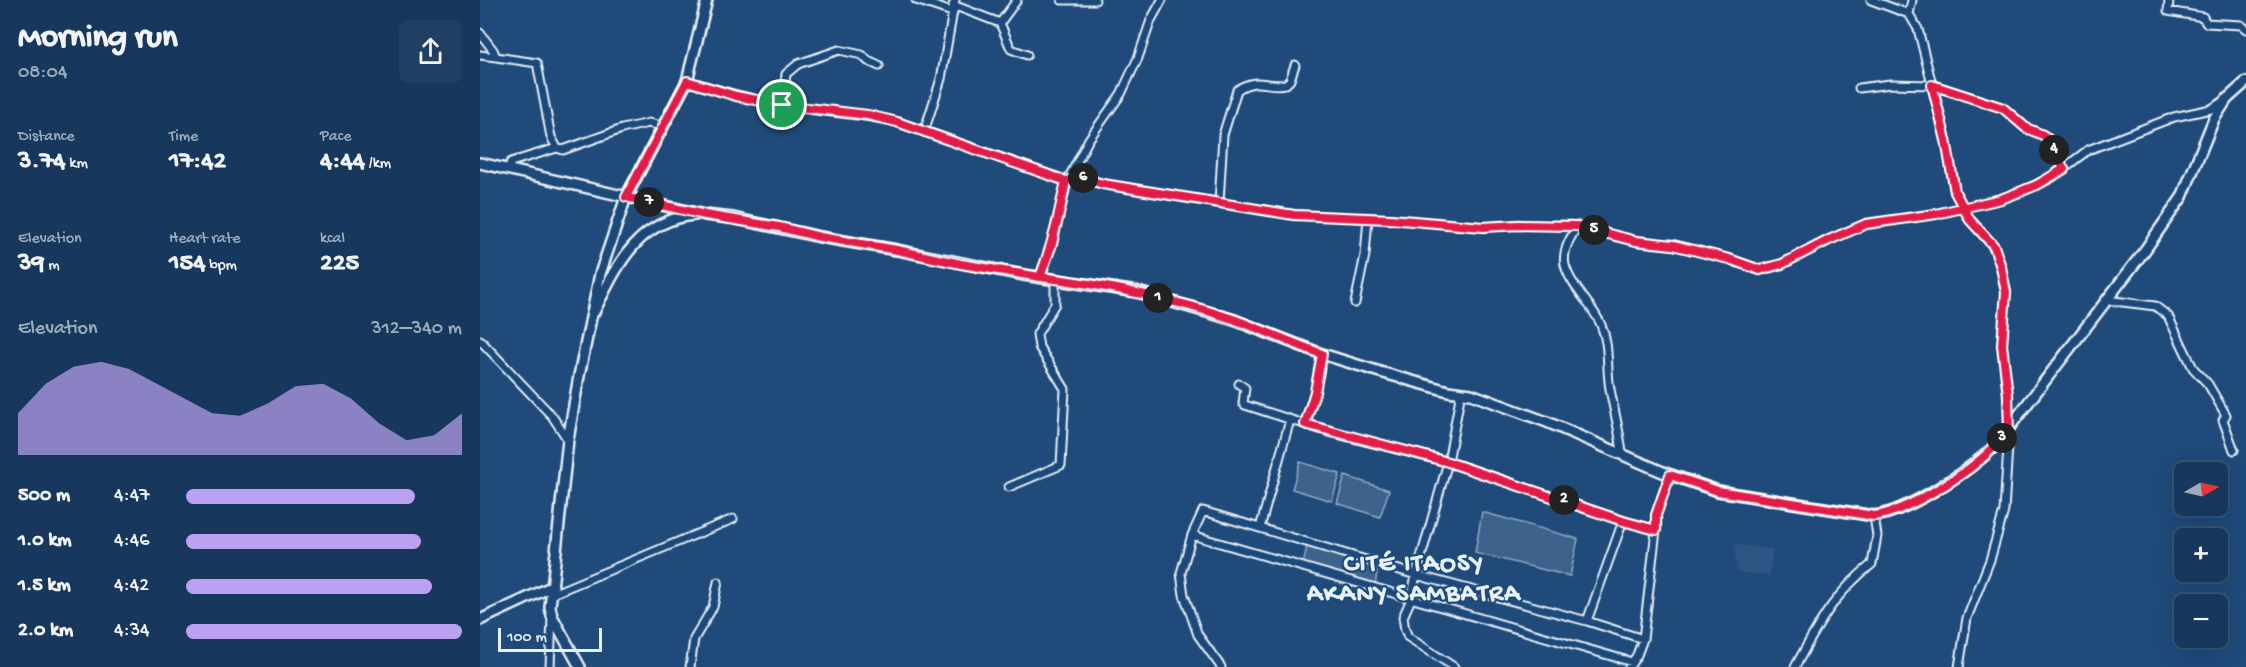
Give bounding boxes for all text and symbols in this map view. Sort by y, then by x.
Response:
text: Morning run [18,20,178,58]
button: share [399,20,462,83]
text: 08:04 [18,62,67,85]
pin [756,79,807,130]
icon: arrive [765,88,798,121]
text: Distance [18,128,75,147]
text: Time [169,128,198,147]
text: Pace [320,128,351,147]
pin: 4 [2039,135,2069,165]
text: 4 [2050,140,2058,159]
text: 3.74 [18,147,65,178]
text: 17:42 [169,147,226,178]
text: 4:44 [320,147,365,178]
text: km [65,155,88,174]
text: /km [365,155,391,174]
pin: 6 [1068,163,1098,193]
text: 6 [1079,168,1087,187]
pin: 7 [634,187,664,217]
text: 7 [645,192,653,211]
pin: 5 [1579,215,1609,245]
text: 5 [1590,220,1598,239]
text: Elevation [18,230,82,249]
text: Heart rate [169,230,241,249]
text: kcal [320,230,345,249]
text: 39 [18,249,45,280]
text: 154 [169,249,205,280]
text: 225 [320,249,359,280]
text: m [45,257,60,276]
text: bpm [205,257,237,276]
pin: 1 [1143,283,1173,313]
text: 1 [1155,288,1161,307]
text: Elevation [18,318,98,341]
text: 312–340 m [371,318,462,341]
pin: 3 [1987,423,2017,453]
text: 3 [1998,428,2006,447]
north arrow [2174,462,2228,516]
map controls [2174,462,2228,648]
text: 500 m [18,485,70,508]
text: 4:47 [114,485,150,508]
pin: 2 [1549,485,1579,515]
text: 2 [1560,490,1568,509]
button: + [2174,528,2228,582]
text: 1.0 km [18,530,72,553]
text: 4:46 [114,530,149,553]
district label: CITÉ ITAOSY AKANY SAMBATRA [1306,550,1521,611]
text: 1.5 km [18,575,71,598]
text: 4:42 [114,575,149,598]
button: − [2174,594,2228,648]
text: 2.0 km [18,620,73,643]
text: 4:34 [114,620,150,643]
scale bar [498,625,602,652]
text: 100 m [507,629,547,648]

